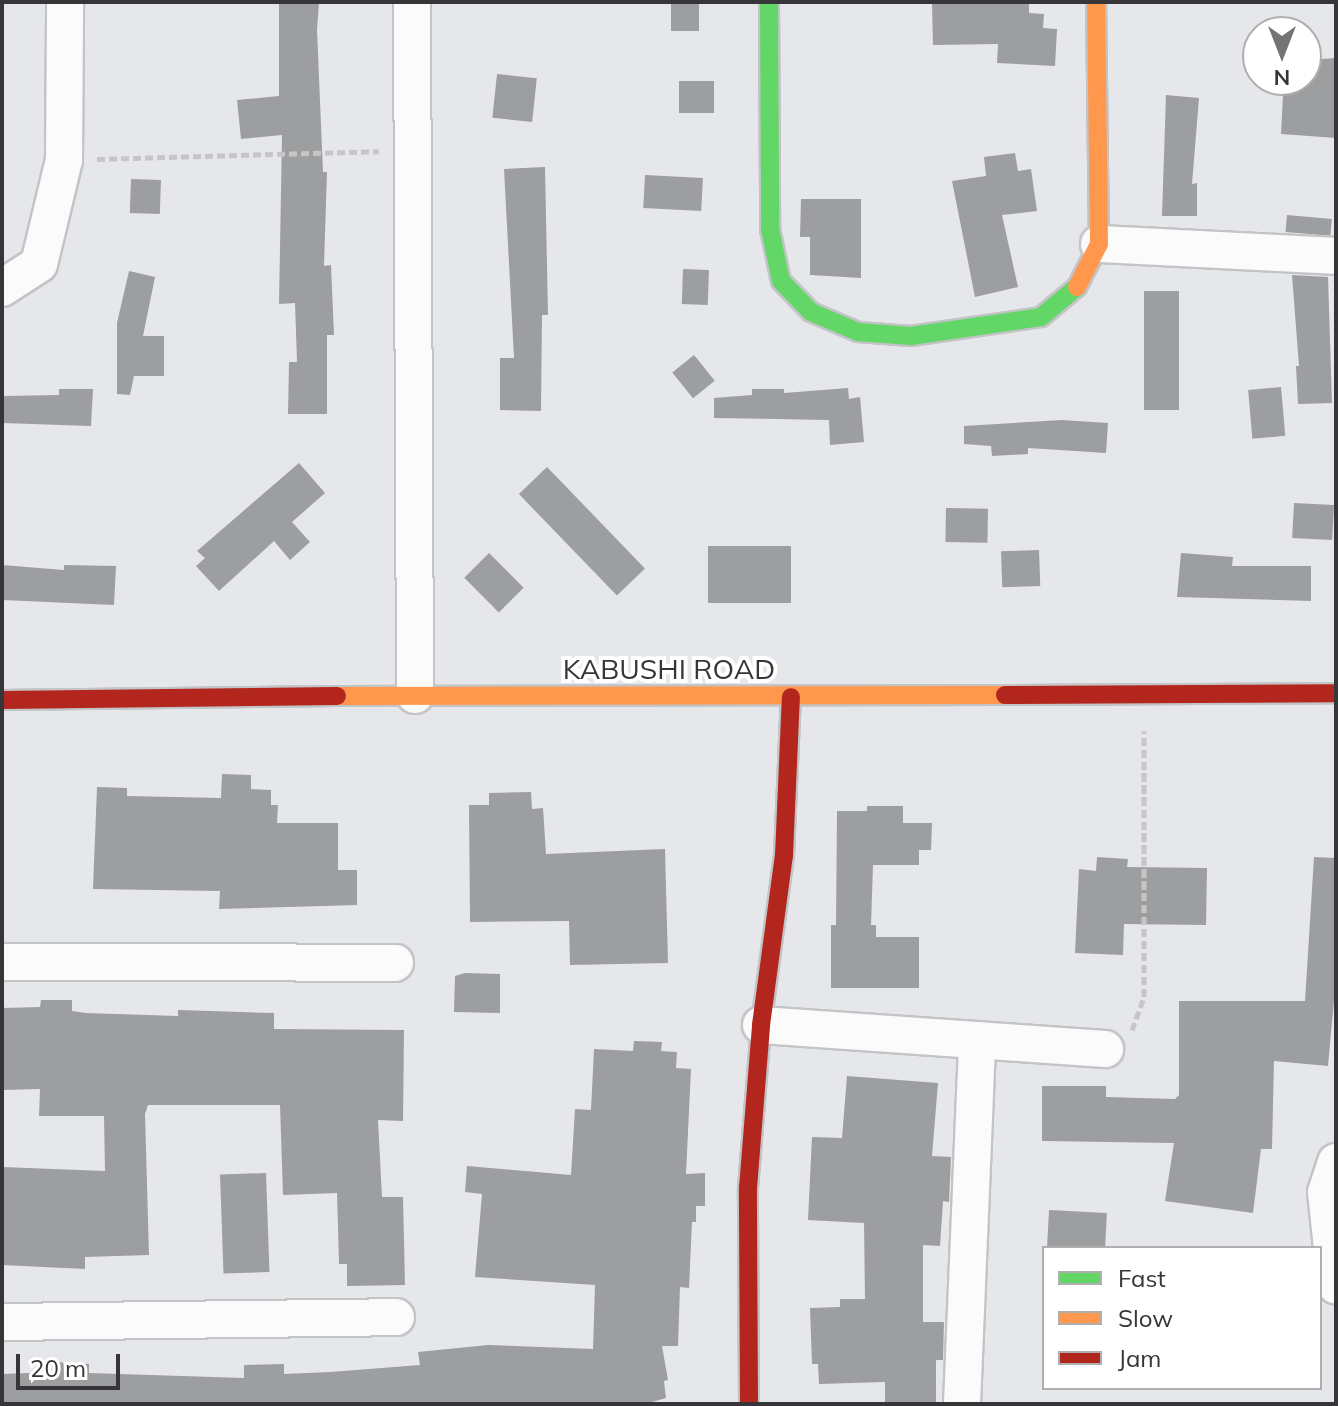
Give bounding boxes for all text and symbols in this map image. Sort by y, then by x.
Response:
north arrow [1242,16,1322,96]
text: N [1274,64,1290,92]
street label: KABUSHI ROAD [563,652,775,686]
legend [1042,1246,1322,1390]
text: Fast [1118,1263,1166,1293]
text: Slow [1118,1303,1173,1333]
scale bar [20,1338,124,1388]
text: Jam [1118,1343,1161,1373]
text: 20 m [30,1353,86,1383]

